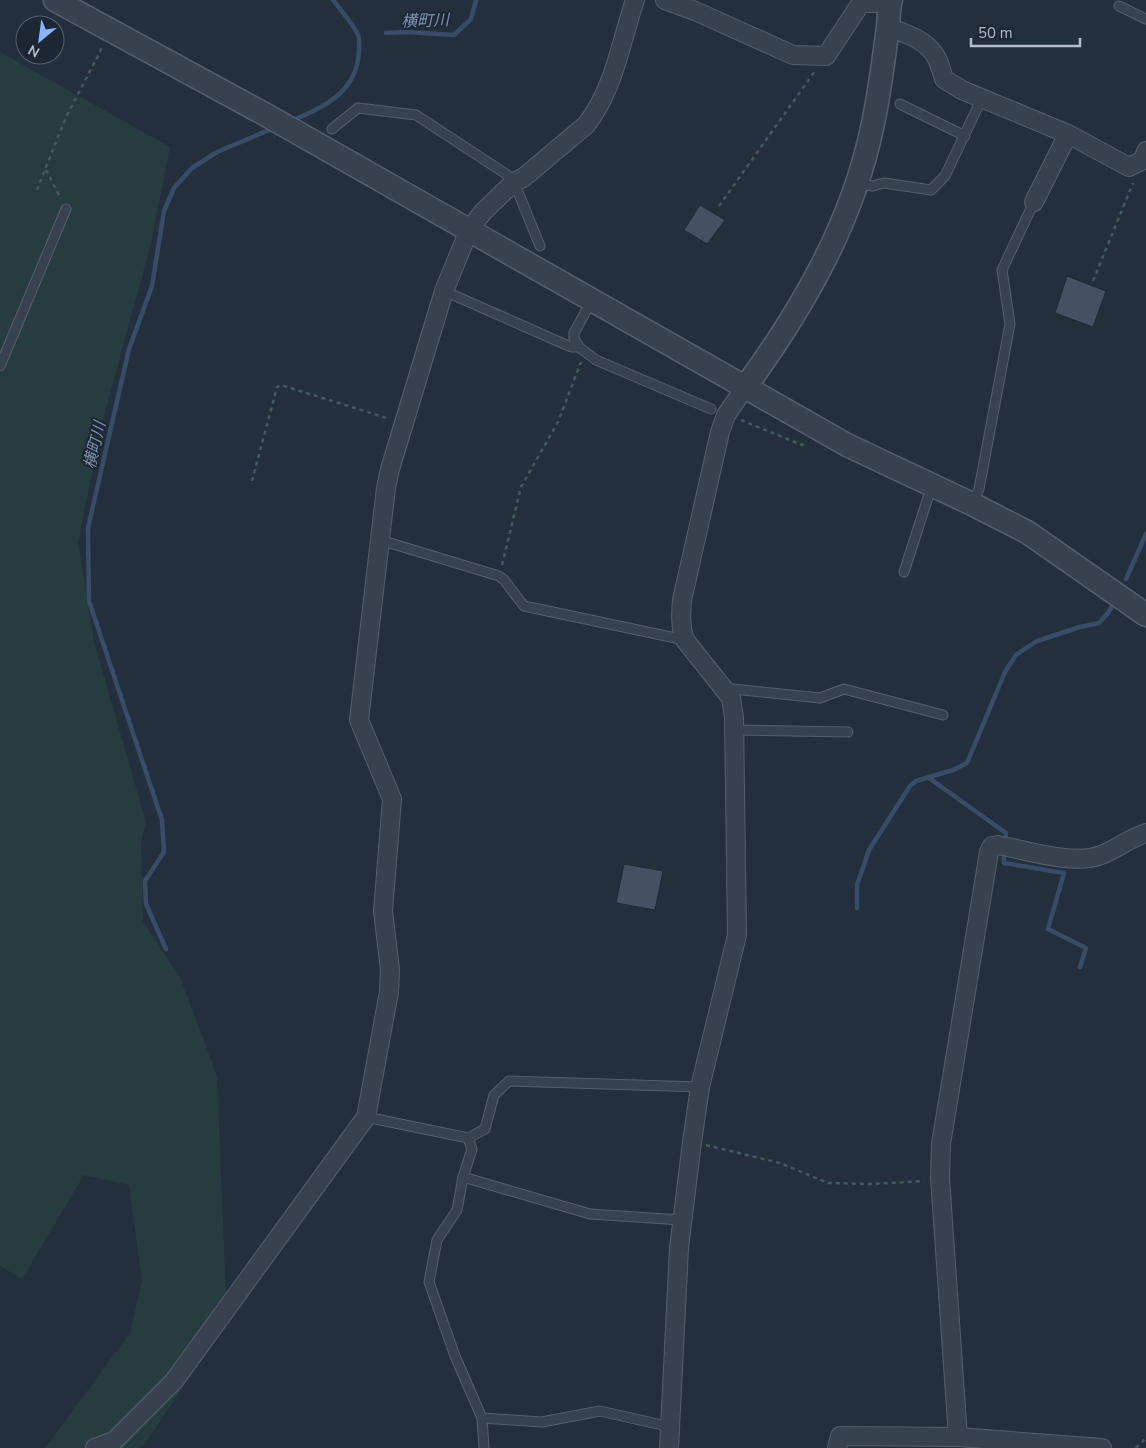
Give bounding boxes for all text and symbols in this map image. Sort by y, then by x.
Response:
water label: 横町川 [401,9,451,33]
north arrow [15,15,65,65]
scale bar [971,15,1080,47]
text: 50 m [978,23,1013,43]
text: N [25,40,43,62]
water label: 横町川 [79,417,112,471]

